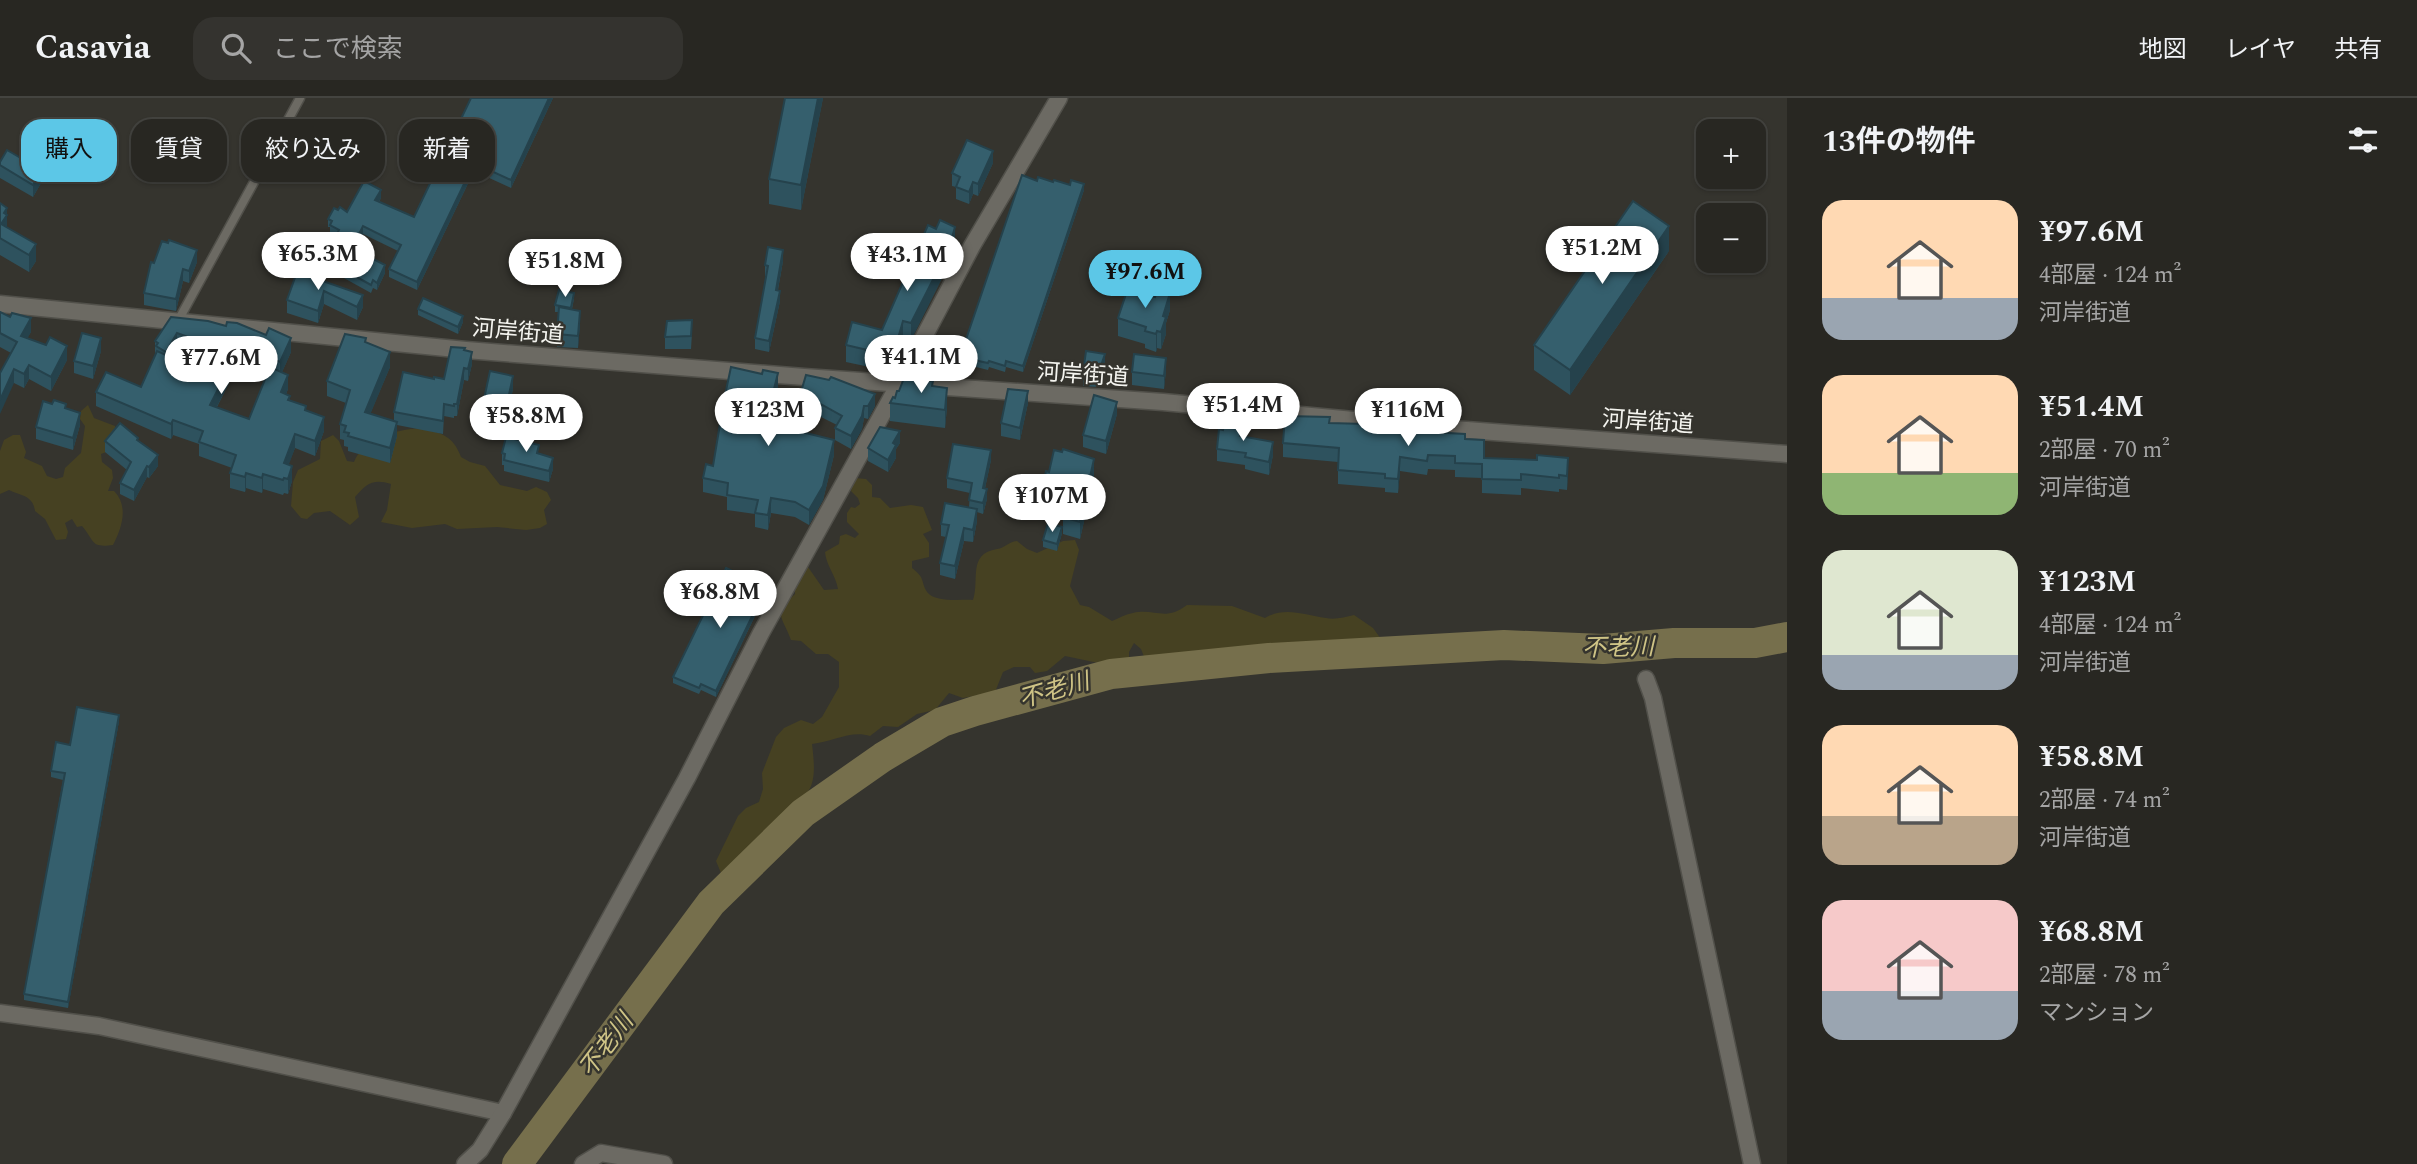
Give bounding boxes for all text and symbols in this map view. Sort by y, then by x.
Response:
search box [193,17,683,80]
text: Casavia [35,23,151,73]
icon: search [217,29,255,67]
text: ここで検索 [273,29,403,69]
text: 地図 [2139,32,2187,68]
text: レイヤ [2225,32,2296,68]
text: 共有 [2334,32,2382,68]
chip: 購入 [21,119,117,182]
chip: 賃貸 [131,119,227,182]
chip: 絞り込み [241,119,385,182]
chip: 新着 [399,119,495,182]
map controls [1696,119,1766,273]
button: + [1696,119,1766,189]
text: 13件の物件 [1822,119,1976,165]
icon: filters [2344,121,2382,159]
button: − [1696,203,1766,273]
text: ¥97.6M [2039,209,2144,255]
pin: ¥51.2M [1545,226,1659,286]
icon: home [1878,228,1962,312]
text: ¥51.2M [1562,231,1642,266]
pin: ¥65.3M [261,232,375,292]
pin: ¥43.1M [850,234,964,293]
text: ¥65.3M [278,237,358,272]
text: ¥43.1M [867,238,947,273]
pin: ¥51.8M [508,240,622,299]
text: ¥51.8M [525,244,605,279]
pin: ¥97.6M [1088,250,1202,310]
text: ¥97.6M [1105,255,1185,290]
text: 4部屋 · 124 m² [2039,258,2181,293]
text: 河岸街道 [2039,296,2131,331]
street label: 河岸街道 [471,311,565,354]
pin: ¥77.6M [164,336,278,396]
pin: ¥41.1M [864,336,978,395]
text: ¥41.1M [881,340,961,375]
text: ¥77.6M [181,341,261,376]
street label: 河岸街道 [1036,355,1130,396]
pin: ¥51.4M [1186,384,1300,443]
text: ¥51.4M [2039,384,2144,430]
pin: ¥123M [719,388,817,448]
text: ¥51.4M [1203,388,1283,423]
pin: ¥116M [1359,388,1457,448]
text: ¥123M [731,393,805,428]
text: ¥116M [1371,393,1445,428]
pin: ¥58.8M [469,394,583,454]
text: ¥58.8M [486,399,566,434]
street label: 河岸街道 [1601,402,1695,443]
icon: home [1878,403,1962,487]
text: 2部屋 · 70 m² [2039,433,2170,468]
text: 河岸街道 [2039,471,2131,506]
pin: ¥107M [1003,474,1101,534]
text: ¥107M [1015,479,1089,514]
text: ¥123M [2039,559,2136,605]
pin: ¥68.8M [663,570,777,630]
text: ¥68.8M [680,575,760,610]
icon: home [1878,578,1962,662]
text: 4部屋 · 124 m² [2039,608,2181,643]
water label: 不老川 [1582,629,1657,667]
text: 河岸街道 [2039,646,2131,681]
water label: 不老川 [1015,663,1097,718]
text: ¥58.8M [2039,734,2144,780]
icon: home [1878,753,1962,837]
text: 2部屋 · 74 m² [2039,783,2170,818]
text: 河岸街道 [2039,821,2131,856]
text: ¥68.8M [2039,909,2144,955]
icon: home [1878,928,1962,1012]
text: 2部屋 · 78 m² [2039,958,2170,993]
text: マンション [2039,996,2154,1031]
water label: 不老川 [571,1004,645,1085]

